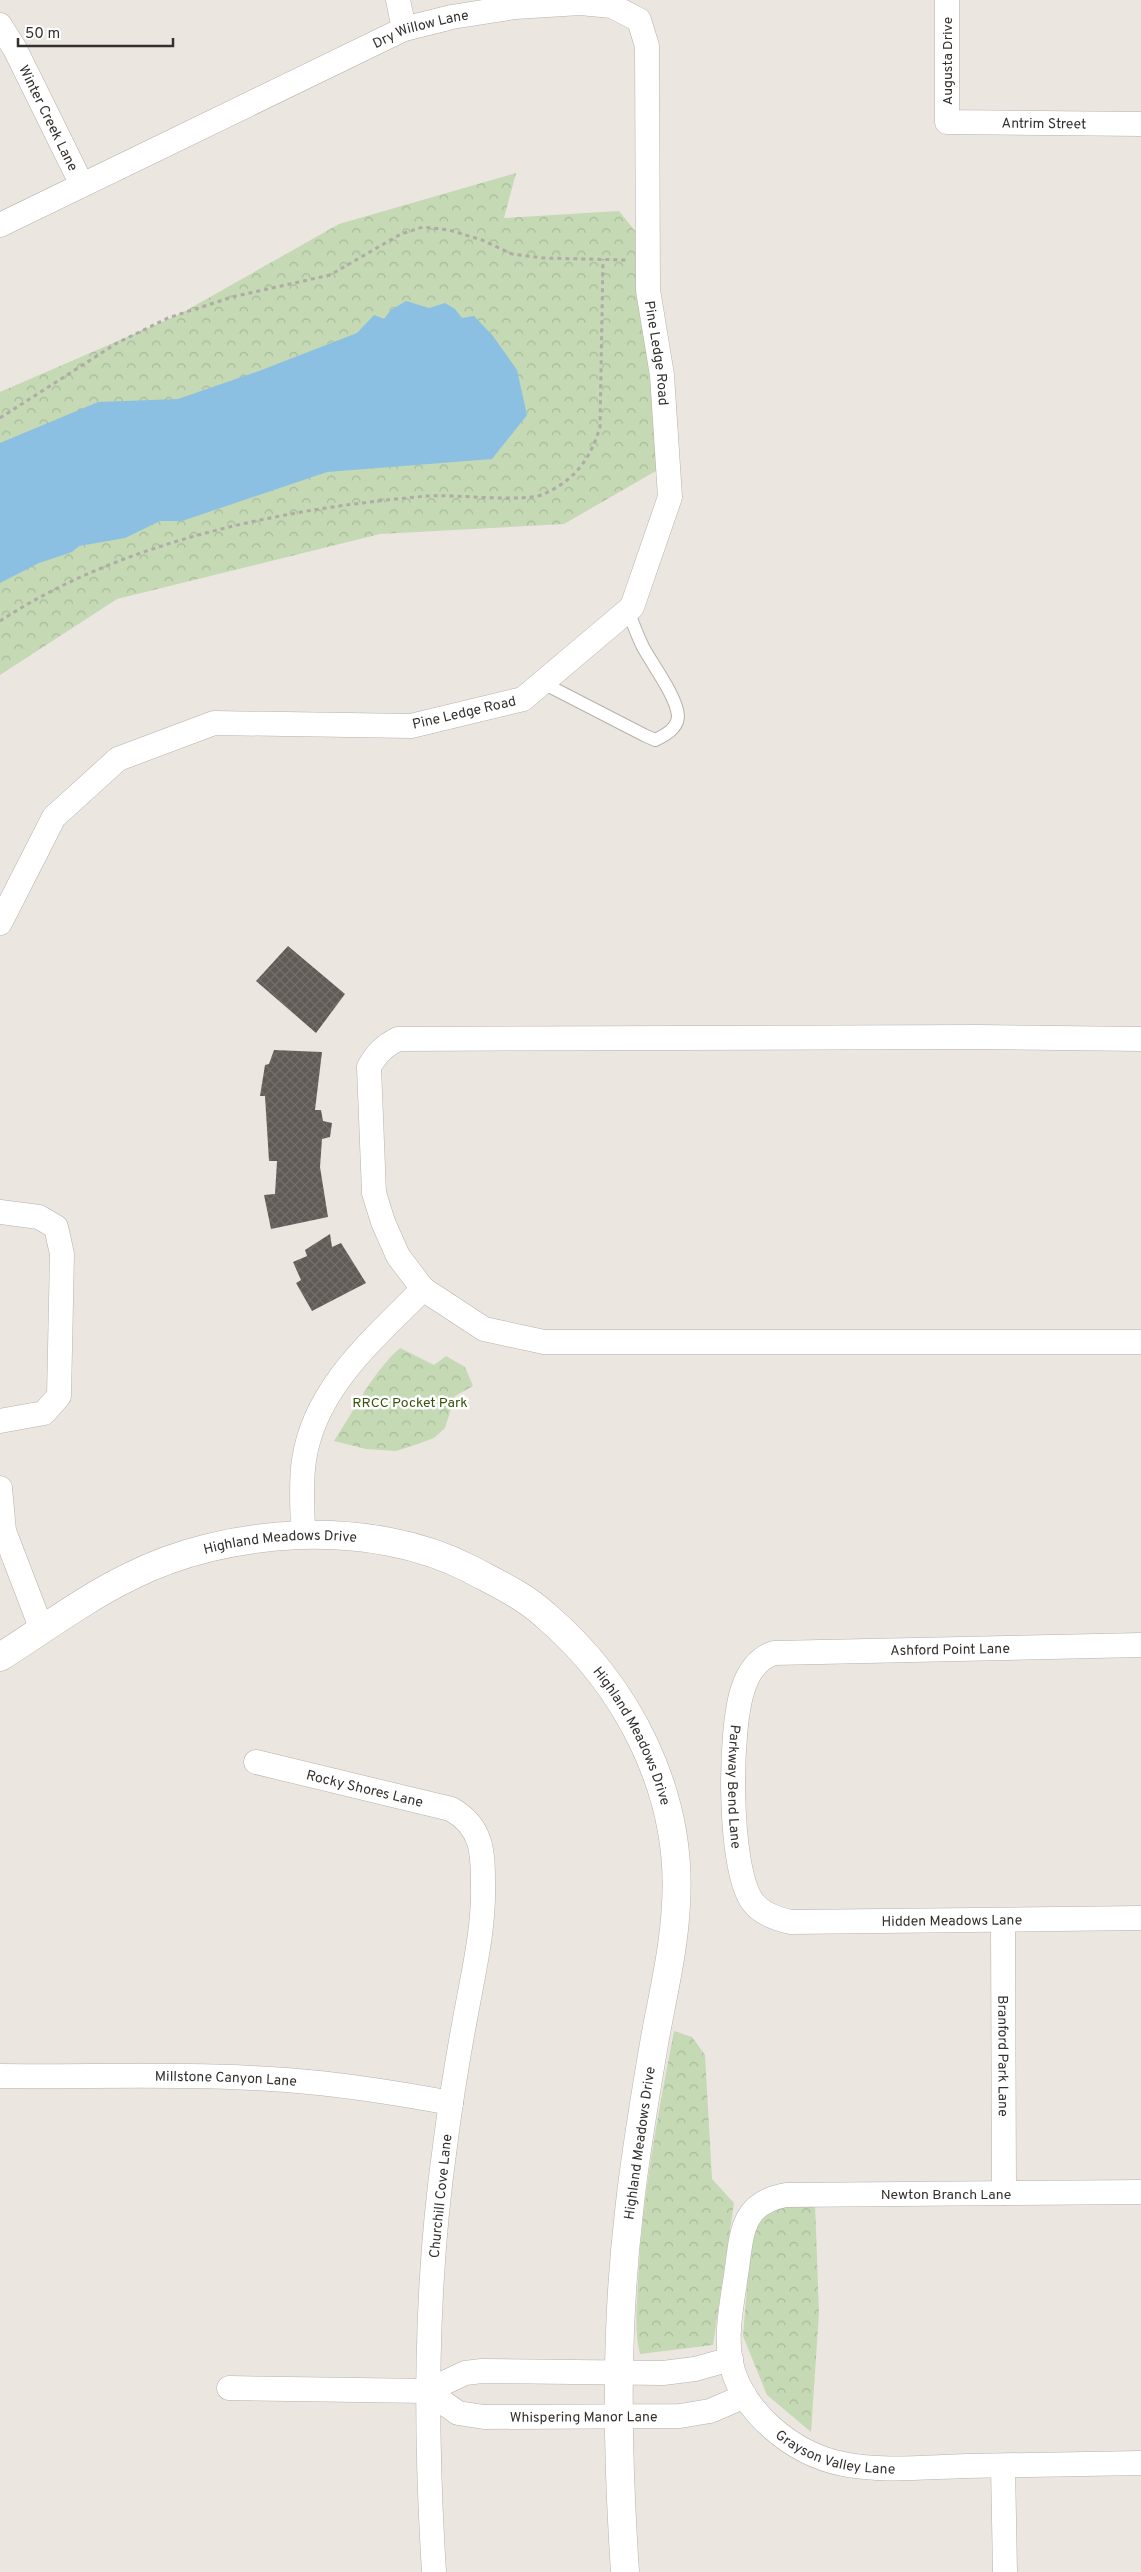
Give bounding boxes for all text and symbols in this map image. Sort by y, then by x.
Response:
street label: Dry Willow Lane [370,7,470,53]
scale bar [18,15,172,47]
street label: Augusta Drive [940,17,957,105]
text: 50 m [25,25,60,44]
street label: Winter Creek Lane [14,63,81,174]
street label: Antrim Street [1002,116,1086,133]
street label: Pine Ledge Road [640,300,671,406]
street label: Pine Ledge Road [411,693,518,734]
park label: RRCC Pocket Park [352,1395,468,1412]
street label: Highland Meadows Drive [202,1528,358,1559]
street label: Ashford Point Lane [890,1641,1010,1660]
street label: Highland Meadows Drive [589,1664,673,1807]
street label: Parkway Bend Lane [723,1724,744,1850]
street label: Rocky Shores Lane [304,1767,425,1812]
street label: Hidden Meadows Lane [881,1912,1022,1931]
street label: Branford Park Lane [993,1995,1011,2117]
street label: Highland Meadows Drive [621,2066,660,2221]
street label: Millstone Canyon Lane [155,2069,298,2091]
street label: Churchill Cove Lane [427,2133,456,2259]
street label: Newton Branch Lane [881,2187,1011,2204]
street label: Whispering Manor Lane [510,2409,658,2427]
street label: Grayson Valley Lane [771,2427,895,2478]

